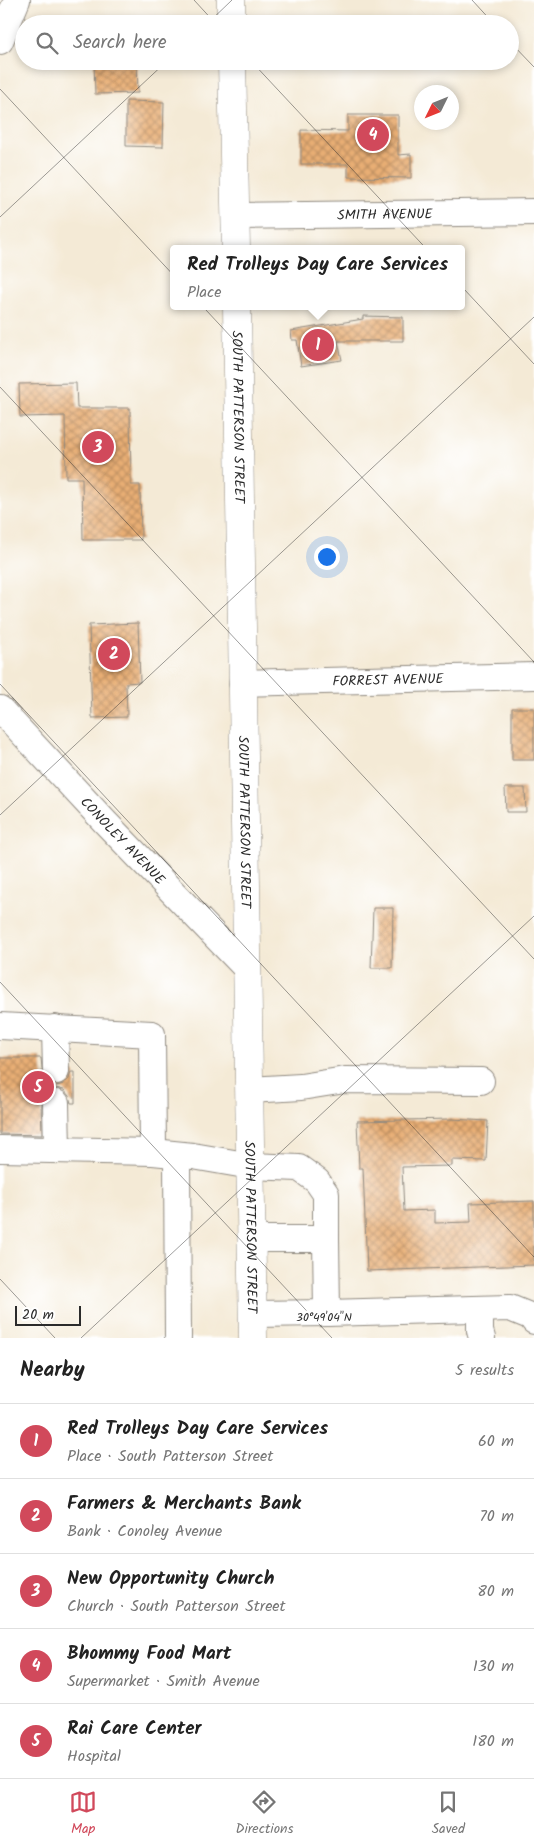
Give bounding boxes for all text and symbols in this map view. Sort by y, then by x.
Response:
search box [15,15,519,70]
text: Search here [73,28,167,58]
icon: search [33,29,61,57]
north arrow [414,85,459,130]
pin: 4 [357,116,389,154]
street label: SMITH AVENUE [337,203,434,227]
popup [170,245,465,310]
text: Red Trolleys Day Care Services [187,250,448,280]
text: Place [187,280,221,305]
pin: 1 [302,326,334,364]
street label: SOUTH PATTERSON STREET [225,331,250,505]
pin: 3 [82,428,114,466]
your location [314,544,340,570]
pin: 2 [98,635,130,673]
street label: FORREST AVENUE [332,668,445,693]
street label: SOUTH PATTERSON STREET [232,735,256,910]
street label: CONOLEY AVENUE [75,792,171,891]
pin: 5 [22,1068,54,1106]
street label: SOUTH PATTERSON STREET [238,1140,263,1315]
scale bar [15,1303,81,1326]
text: 20 m [22,1304,54,1326]
text: 30°49'04"N [296,1308,352,1327]
text: Nearby [20,1354,85,1387]
text: 5 results [455,1358,514,1383]
text: Red Trolleys Day Care Services [67,1414,328,1444]
text: 1 [34,1429,38,1454]
text: 60 m [478,1429,514,1454]
text: Place · South Patterson Street [67,1444,273,1469]
text: Farmers & Merchants Bank [67,1489,301,1519]
text: 2 [31,1504,41,1529]
text: 70 m [479,1504,514,1529]
text: Bank · Conoley Avenue [67,1519,222,1544]
text: New Opportunity Church [67,1564,274,1594]
text: 3 [32,1579,40,1604]
text: 80 m [477,1579,514,1604]
text: Church · South Patterson Street [67,1594,286,1619]
text: Bhommy Food Mart [67,1639,231,1669]
text: 4 [32,1654,40,1679]
text: 130 m [473,1654,514,1679]
text: Supermarket · Smith Avenue [67,1669,260,1694]
text: Rai Care Center [67,1714,201,1744]
text: 5 [32,1729,40,1754]
text: 180 m [472,1729,514,1754]
text: Hospital [67,1744,121,1769]
tab: Map [69,1788,97,1840]
tab: Directions [235,1788,293,1840]
tab: Saved [432,1788,465,1840]

